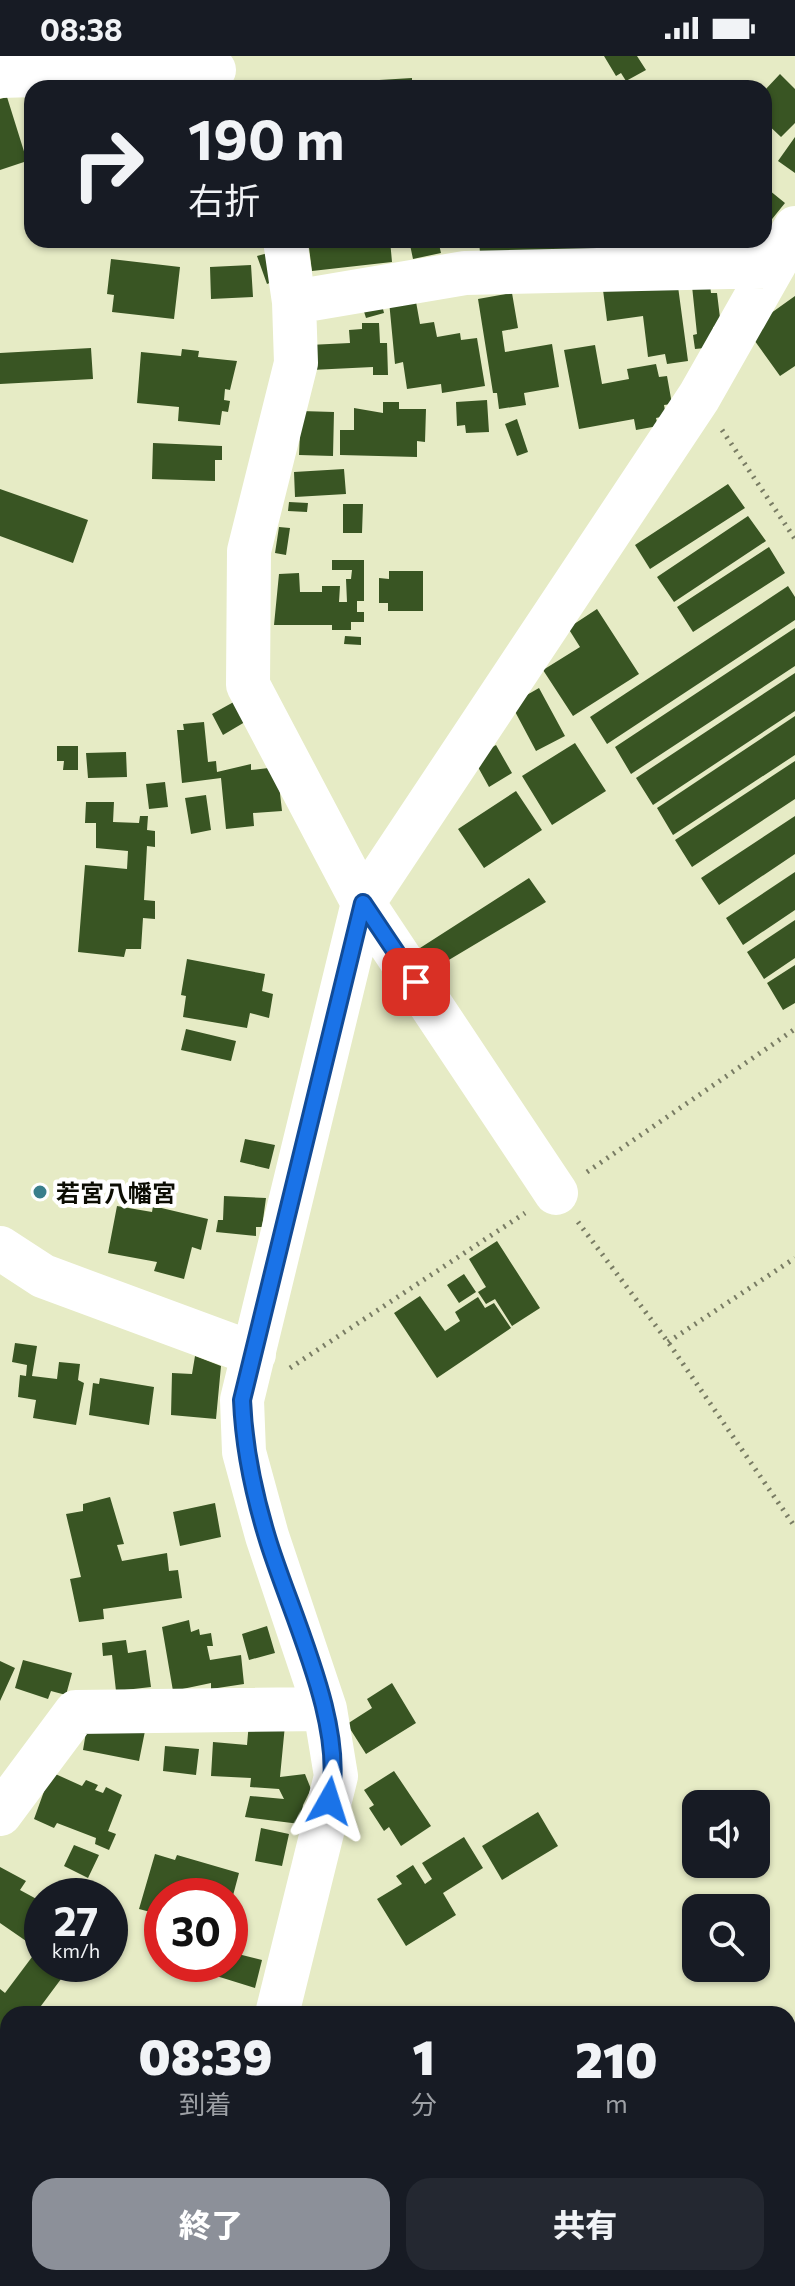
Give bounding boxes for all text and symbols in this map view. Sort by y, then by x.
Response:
text: 08:38 [40,10,122,47]
text: 190 m [188,103,345,172]
icon: right [56,112,160,216]
text: 右折 [188,177,260,221]
pin [382,948,450,1016]
icon: arrive [394,960,438,1004]
place label: 若宮八幡宮 [56,1178,176,1207]
marker: 若宮八幡宮 [31,1183,49,1201]
position arrow [287,1759,371,1843]
map controls [682,1790,770,1982]
button: sound [682,1790,770,1878]
speed limit sign: 30 [144,1878,248,1982]
button: search [682,1894,770,1982]
text: 27 [54,1895,98,1944]
text: km/h [52,1938,100,1962]
text: 08:39 [138,2026,272,2085]
text: 1 [413,2026,435,2085]
text: 210 [575,2029,658,2088]
text: m [605,2087,628,2118]
text: 到着 [179,2088,231,2119]
text: 分 [411,2088,437,2119]
button: 終了 [32,2178,390,2270]
button: 共有 [406,2178,764,2270]

